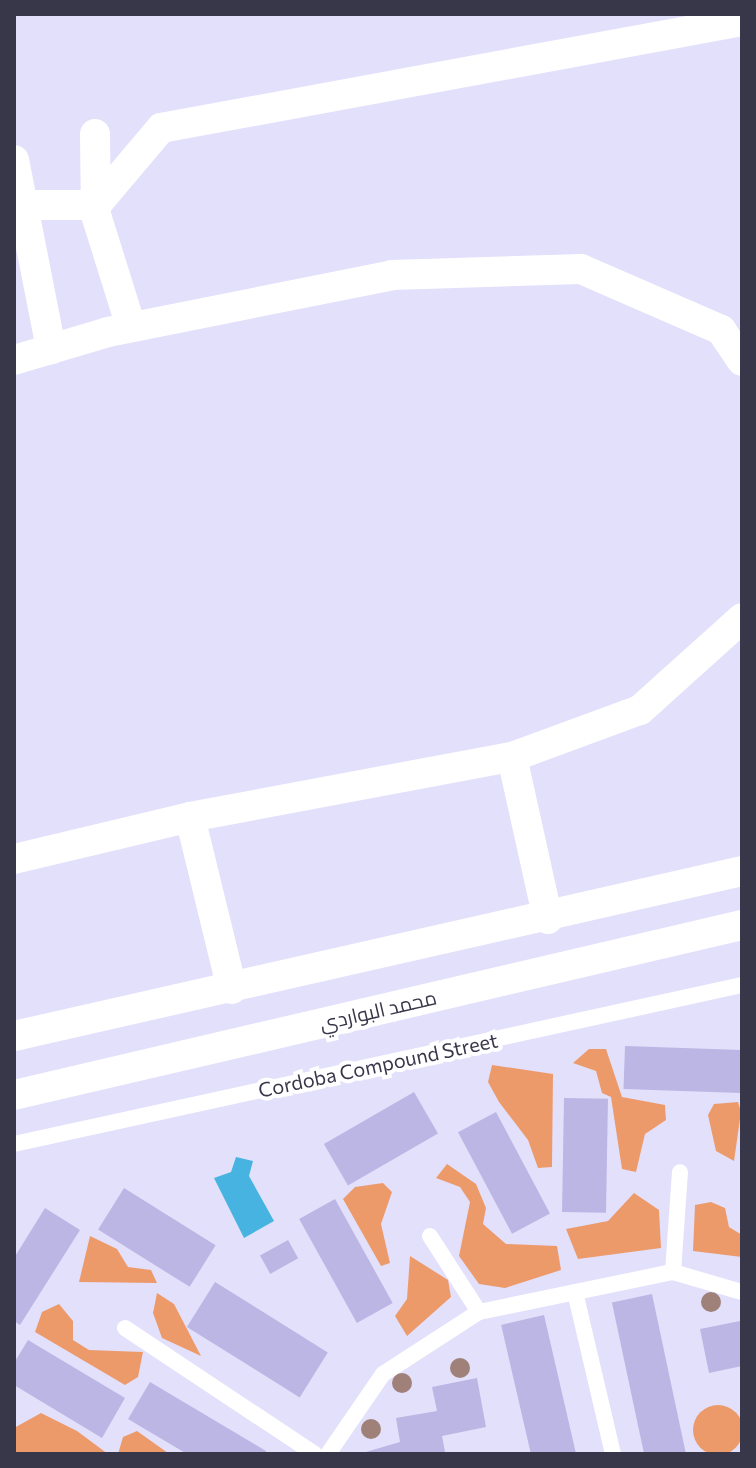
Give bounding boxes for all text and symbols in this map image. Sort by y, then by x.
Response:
street label: محمد البواردي [317,985,439,1035]
street label: Cordoba Compound Street [256,1028,500,1102]

